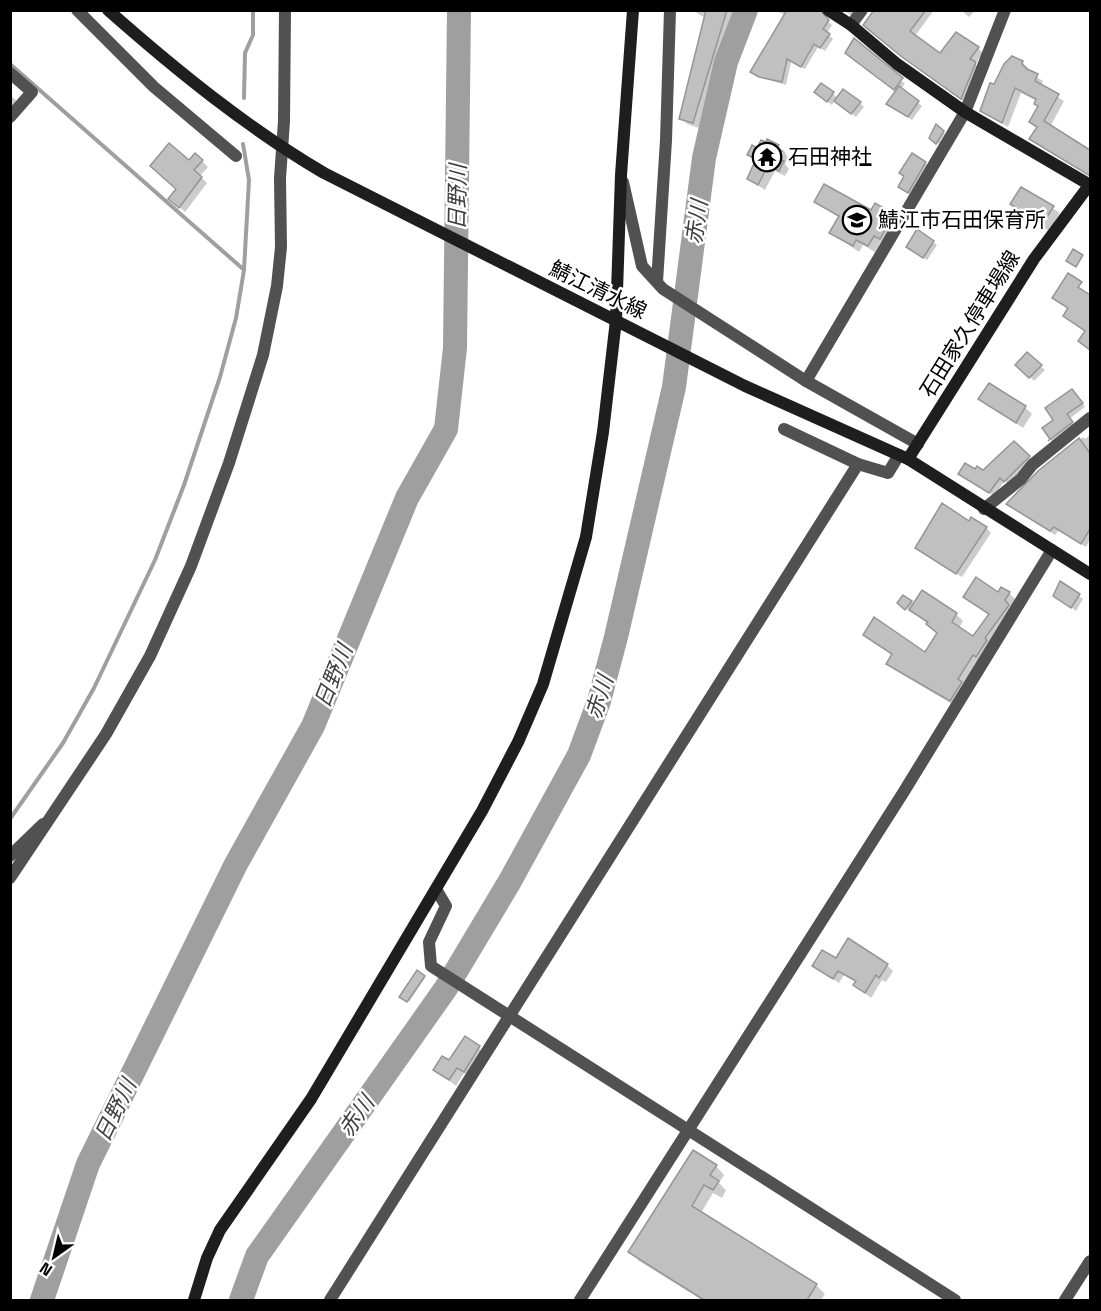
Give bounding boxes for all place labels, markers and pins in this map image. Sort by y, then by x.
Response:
temple icon: 石田神社 [751,141,783,173]
place label: 石田神社 [788,143,872,170]
school or university icon: 鯖江市石田保育所 [841,204,873,236]
place label: 鯖江市石田保育所 [878,206,1046,233]

